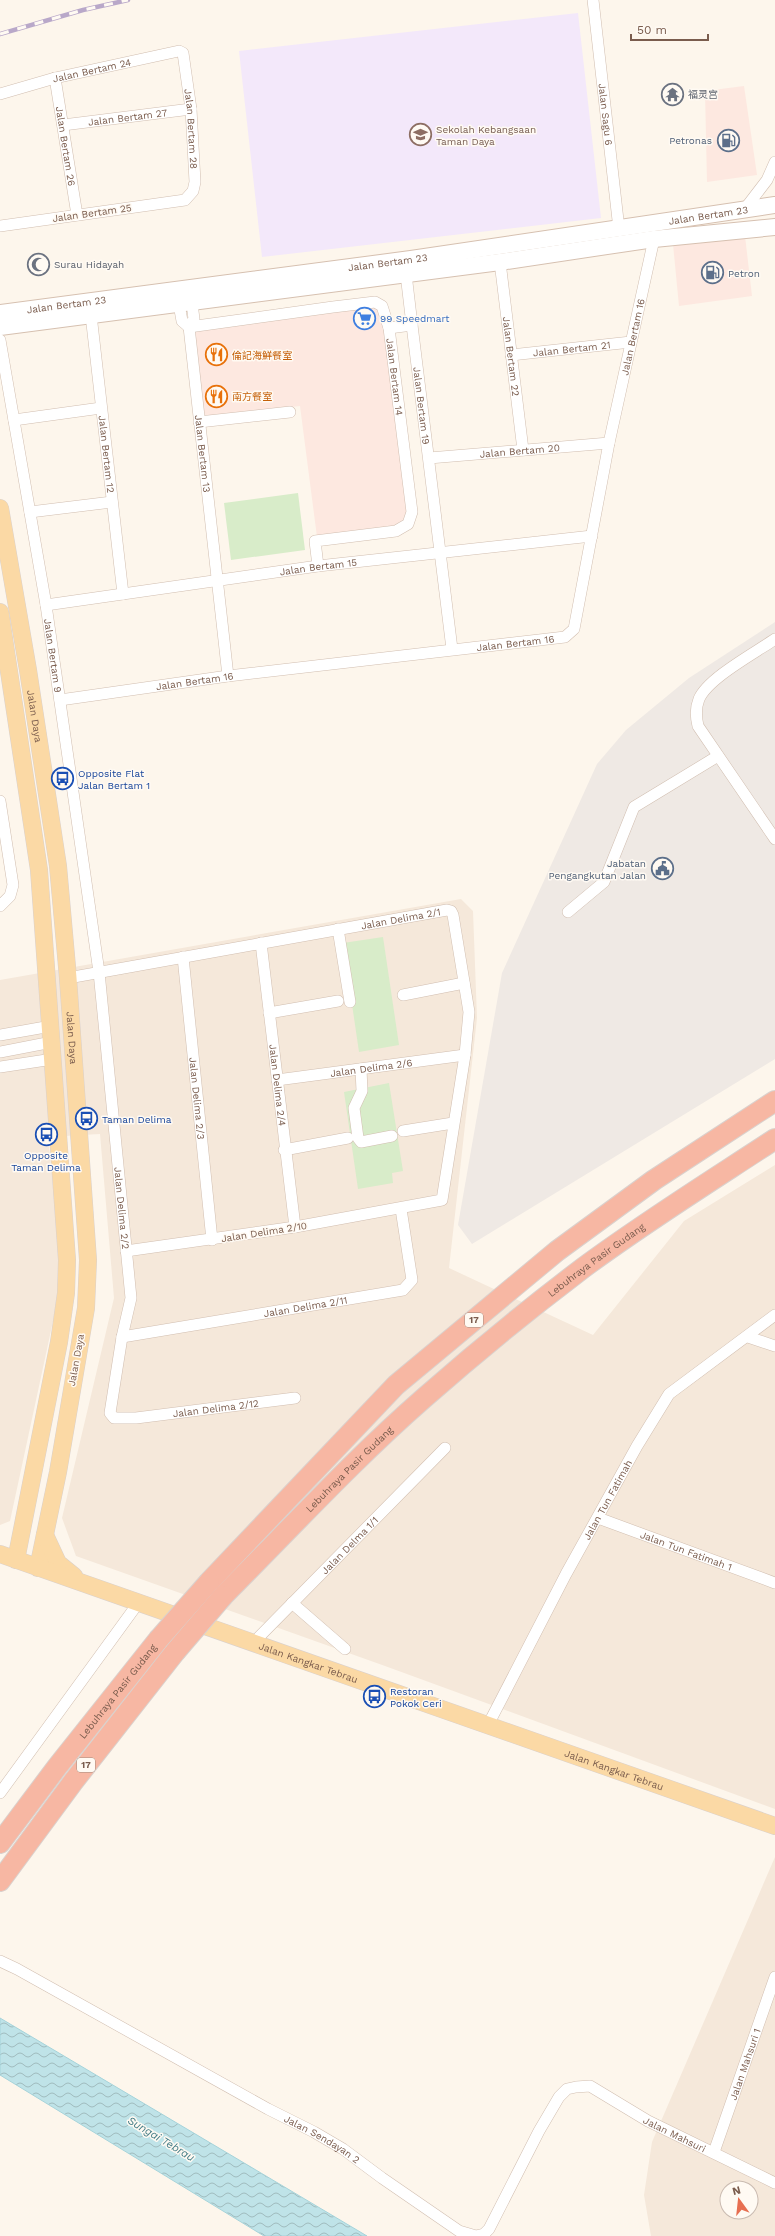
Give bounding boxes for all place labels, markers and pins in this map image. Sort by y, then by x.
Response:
temple icon: 福灵宫 [660,81,686,107]
place label: 福灵宫 [688,89,718,100]
school or university icon: Sekolah Kebangsaan Taman Daya [407,122,433,148]
place label: Sekolah Kebangsaan Taman Daya [436,124,536,147]
fuel station icon: Petronas [715,127,741,153]
place label: Petronas [669,135,712,146]
mosque icon: Surau Hidayah [25,251,51,277]
place label: Surau Hidayah [54,259,124,270]
fuel station icon: Petron [700,260,726,286]
place label: Petron [728,268,760,279]
supermarket icon: 99 Speedmart [352,305,378,331]
place label: 99 Speedmart [380,313,450,324]
restaurant icon: 倫記海鮮餐室 [203,342,229,368]
place label: 倫記海鮮餐室 [232,350,292,361]
restaurant icon: 南方餐室 [204,383,230,409]
place label: 南方餐室 [232,391,272,402]
bus stop icon: Opposite Flat Jalan Bertam 1 [49,766,75,792]
place label: Opposite Flat Jalan Bertam 1 [78,768,150,791]
public building icon: Jabatan Pengangkutan Jalan [649,856,675,882]
place label: Jabatan Pengangkutan Jalan [548,858,646,881]
bus stop icon: Taman Delima [74,1106,100,1132]
place label: Taman Delima [102,1114,172,1125]
bus stop icon: Opposite Taman Delima [33,1122,59,1148]
place label: Opposite Taman Delima [11,1150,81,1173]
bus stop icon: Restoran Pokok Ceri [361,1684,387,1710]
place label: Restoran Pokok Ceri [390,1686,442,1709]

